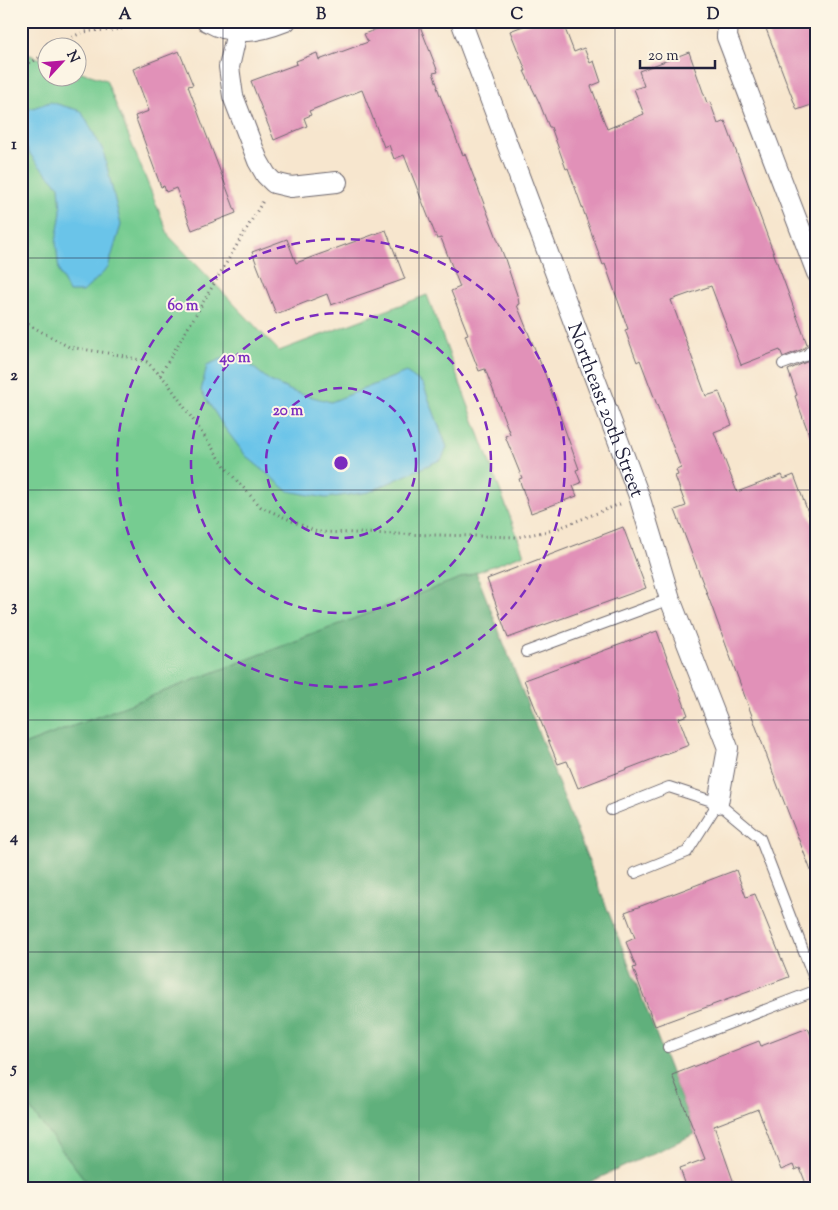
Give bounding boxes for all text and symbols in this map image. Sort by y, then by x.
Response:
text: A [119,4,132,27]
text: B [316,4,326,27]
text: C [511,4,524,27]
text: D [707,4,720,27]
north arrow [38,38,88,88]
scale bar [640,38,716,70]
text: 20 m [648,46,679,67]
text: N [60,48,83,67]
text: 1 [11,134,17,157]
text: 60 m [168,296,199,317]
street label: Northeast 20th Street [558,319,650,502]
text: 40 m [219,348,251,369]
text: 2 [10,365,18,388]
text: 20 m [273,401,304,422]
centre of rings [332,454,350,472]
text: 3 [11,596,18,619]
text: 4 [9,827,18,850]
text: 5 [9,1058,17,1081]

